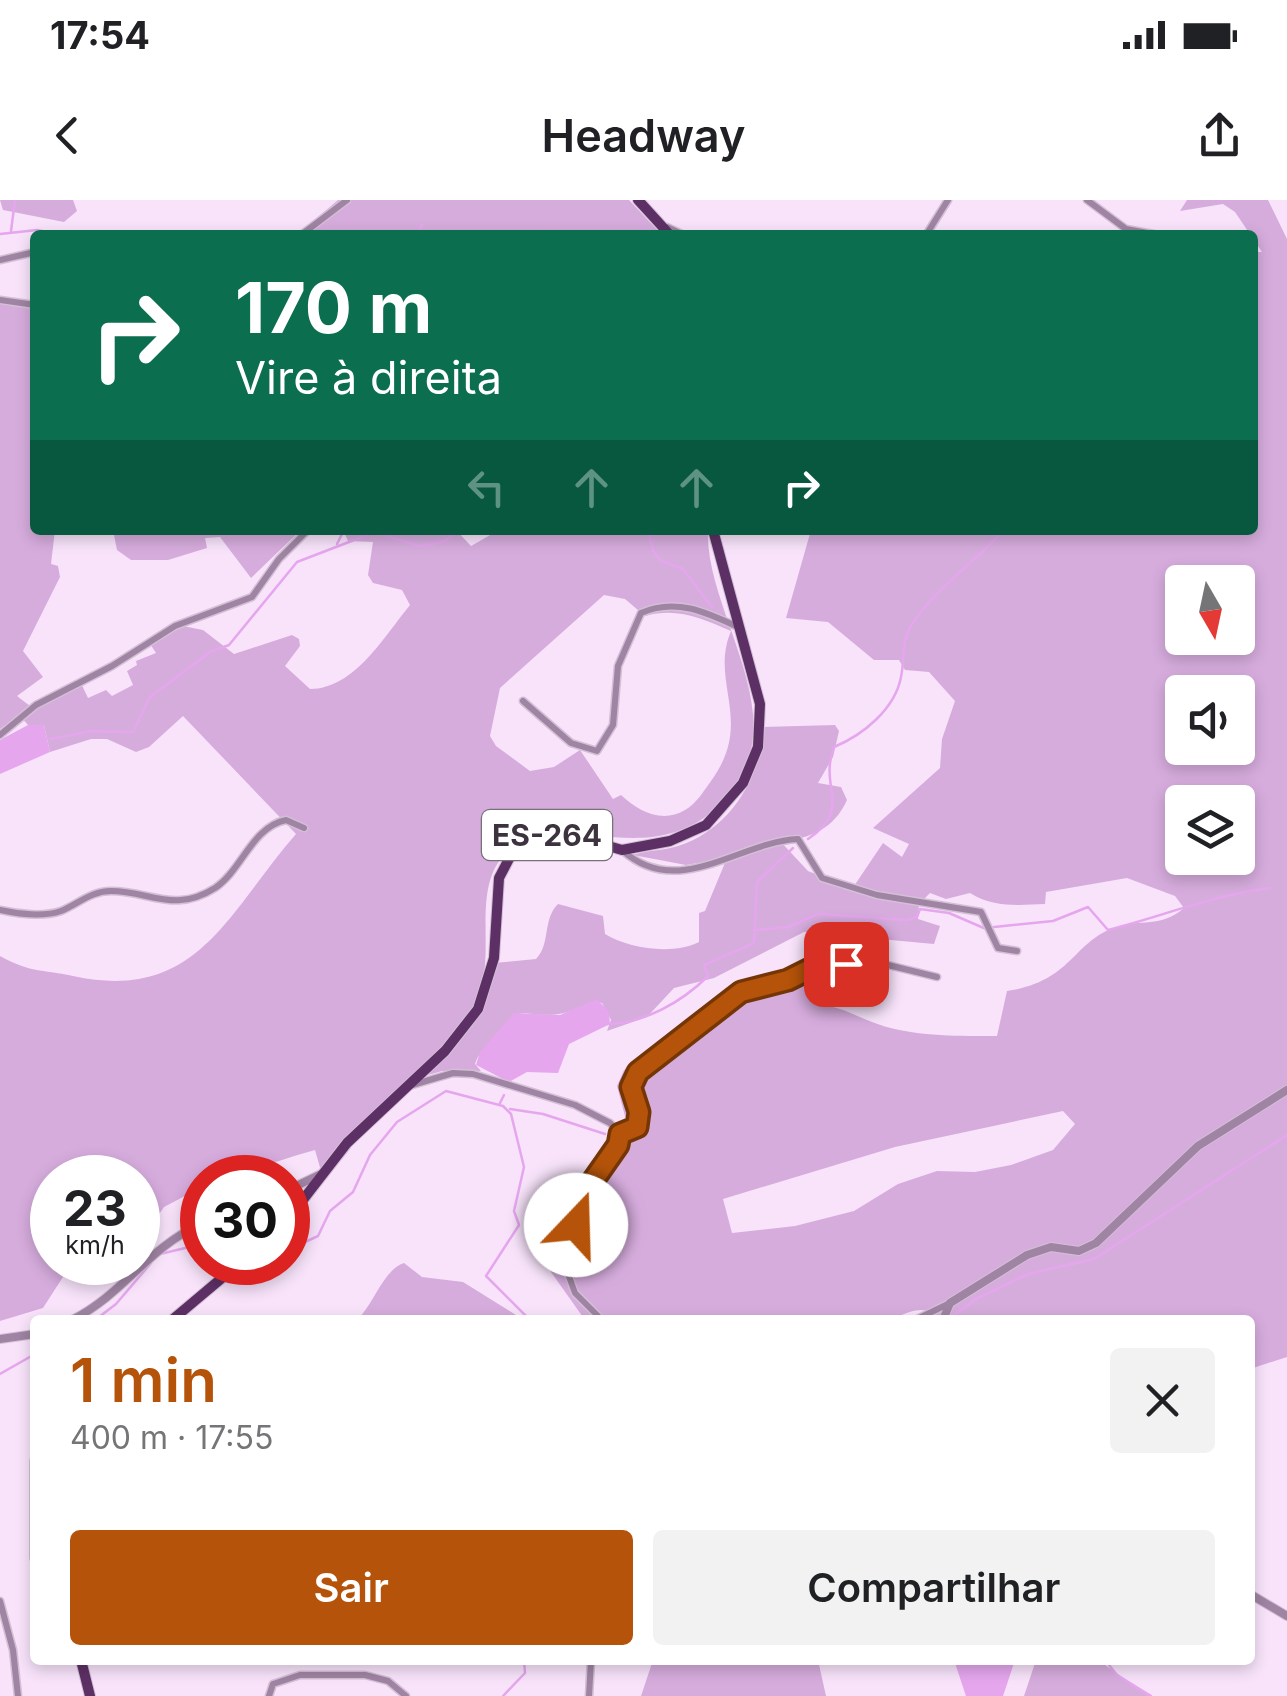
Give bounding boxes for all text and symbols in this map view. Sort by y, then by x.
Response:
text: 17:54 [50,12,150,58]
icon: back [40,108,95,163]
text: Headway [542,108,745,163]
icon: share [1192,108,1247,163]
text: 170 m [235,265,432,350]
icon: right [70,270,200,400]
text: Vire à direita [235,350,502,405]
icon: left [459,460,514,515]
icon: ahead [564,460,619,515]
icon: ahead [669,460,724,515]
icon: right [774,460,829,515]
north arrow [1165,565,1255,655]
map controls [1165,565,1255,875]
button: sound [1165,675,1255,765]
button: layers [1165,785,1255,875]
road number: ES-264 [482,810,612,860]
pin [804,922,889,1007]
icon: arrive [819,937,874,992]
speed limit sign: 30 [180,1155,310,1285]
position arrow [524,1173,628,1277]
text: 23 [63,1178,127,1238]
text: km/h [65,1230,125,1260]
text: 1 min [70,1344,217,1416]
button: close [1110,1348,1215,1453]
text: 400 m · 17:55 [70,1418,273,1457]
button: Sair [70,1530,633,1645]
button: Compartilhar [653,1530,1215,1645]

